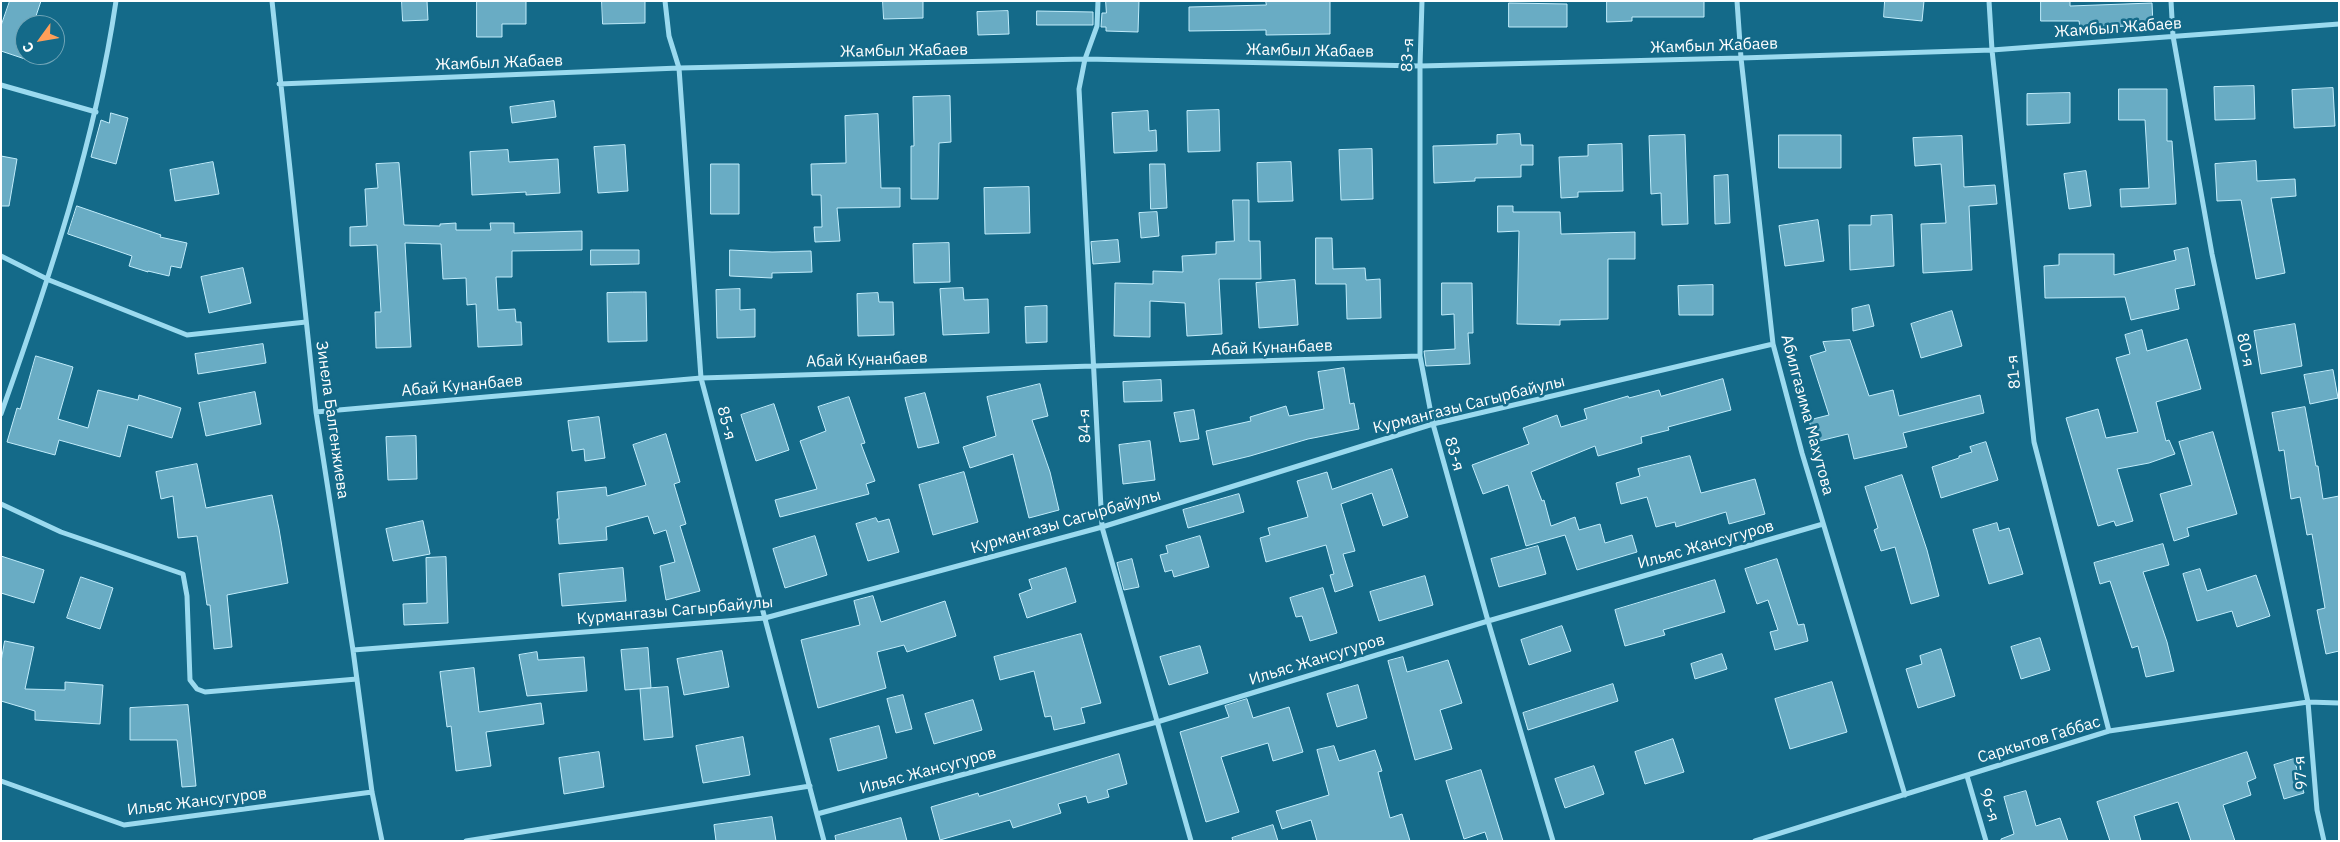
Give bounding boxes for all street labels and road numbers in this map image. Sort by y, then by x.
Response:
street label: Жамбыл Жабаев [2053,14,2183,42]
street label: Жамбыл Жабаев [1650,34,1778,58]
street label: 83-я [1398,38,1418,72]
street label: Жамбыл Жабаев [840,40,968,62]
street label: Жамбыл Жабаев [1246,40,1374,62]
street label: Жамбыл Жабаев [435,51,563,75]
street label: 80-я [2232,331,2258,369]
street label: Абилгазима Махутова [1776,333,1838,497]
street label: Абай Кунанбаев [1211,336,1333,360]
street label: Зинела Балгенжиева [311,340,353,500]
street label: Абай Кунанбаев [806,348,928,372]
street label: 81-я [2003,354,2025,390]
street label: Абай Кунанбаев [400,371,524,401]
street label: Курмангазы Сагырбайулы [1371,372,1567,438]
street label: 85-я [712,404,740,442]
street label: 84-я [1075,409,1095,443]
street label: 83-я [1440,435,1468,473]
street label: Курмангазы Сагырбайулы [969,486,1163,558]
street label: Ильяс Жансугуров [1636,516,1776,574]
street label: Курмангазы Сагырбайулы [576,593,774,629]
street label: Ильяс Жансугуров [1247,630,1387,690]
street label: Саркытов Габбас [1975,712,2103,768]
street label: Ильяс Жансугуров [858,744,998,798]
street label: 97-я [2290,755,2312,791]
street label: Ильяс Жансугуров [126,784,268,820]
street label: 96-я [1975,786,2003,824]

